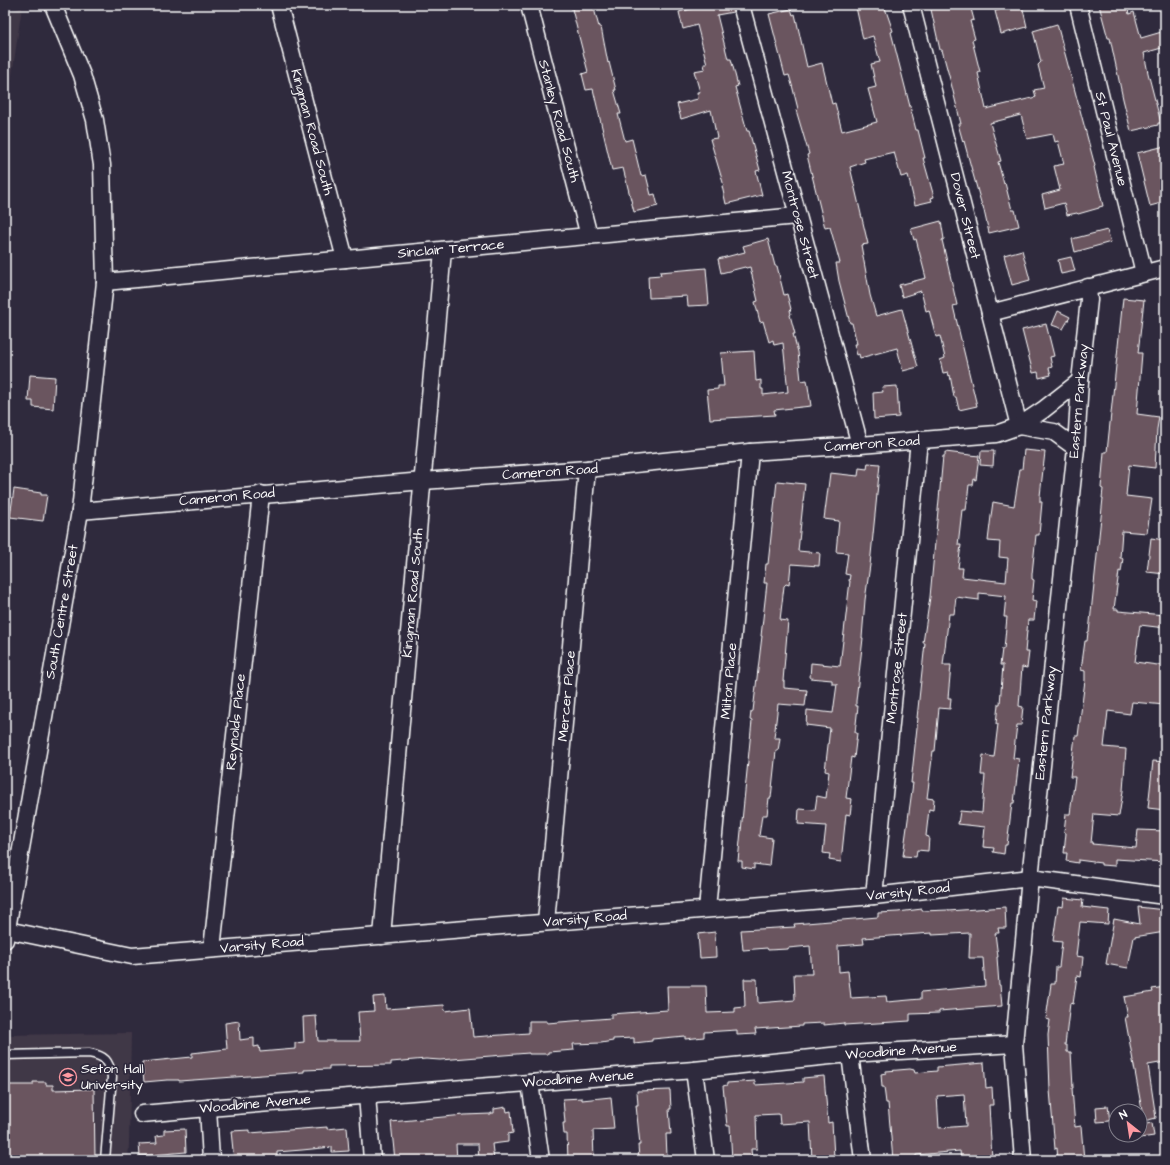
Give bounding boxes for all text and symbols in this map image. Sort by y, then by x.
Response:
street label: Stanley Road South [533,57,585,185]
street label: Kingman Road South [286,67,338,197]
street label: St Paul Avenue [1090,90,1133,189]
street label: Montrose Street [776,169,824,282]
street label: Dover Street [945,171,985,262]
street label: Sinclair Terrace [397,234,506,264]
street label: Eastern Parkway [1064,343,1094,459]
street label: Cameron Road [823,431,921,457]
street label: Cameron Road [501,459,599,485]
street label: Cameron Road [178,483,276,511]
street label: Kingman Road South [397,527,429,659]
street label: South Centre Street [40,543,84,681]
street label: Montrose Street [881,611,913,724]
street label: Milton Place [716,641,742,720]
street label: Mercer Place [553,649,581,742]
street label: Eastern Parkway [1030,665,1062,781]
street label: Reynolds Place [221,672,251,771]
street label: Varsity Road [865,878,951,906]
street label: Varsity Road [542,905,628,933]
street label: Varsity Road [219,931,305,959]
street label: Woodbine Avenue [845,1037,958,1065]
place label: Seton Hall University [81,1059,144,1095]
street label: Woodbine Avenue [522,1065,635,1093]
school or university icon: Seton Hall University [58,1067,78,1087]
street label: Woodbine Avenue [198,1089,312,1119]
north arrow [1108,1103,1148,1143]
text: N [1117,1107,1130,1123]

